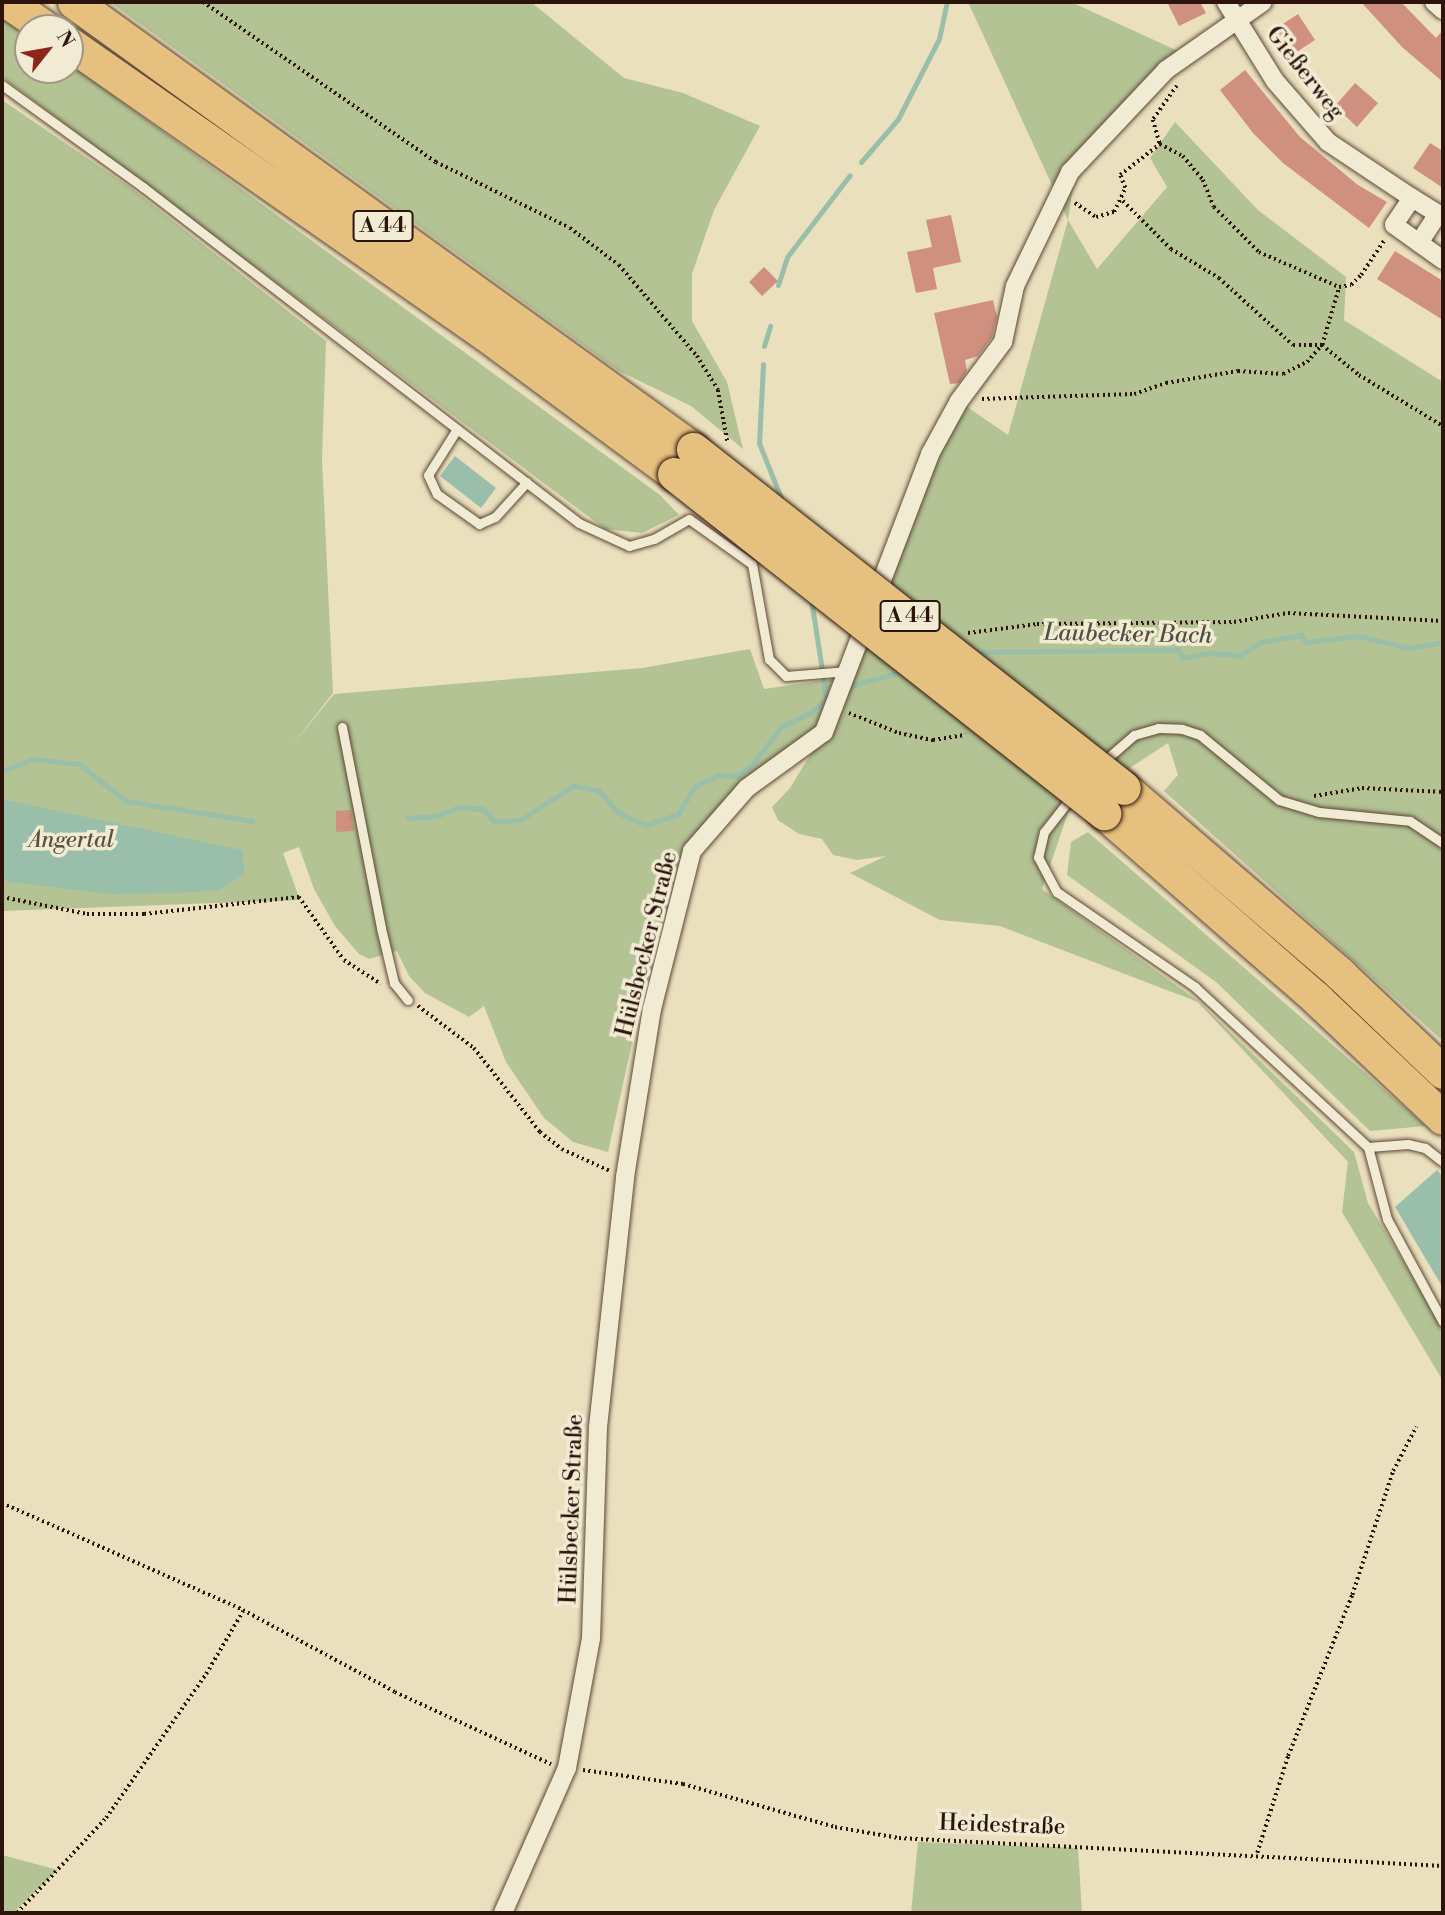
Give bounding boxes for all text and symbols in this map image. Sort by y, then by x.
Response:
north arrow [14,14,84,84]
street label: Gießerweg [1260,21,1350,125]
text: N [51,27,79,52]
road number: A 44 [352,208,414,244]
road number: A 44 [878,598,942,634]
water label: Laubecker Bach [1044,619,1212,651]
park label: Angertal [28,826,114,854]
street label: Hülsbecker Straße [611,848,683,1040]
street label: Hülsbecker Straße [555,1413,589,1605]
street label: Heidestraße [938,1809,1066,1841]

